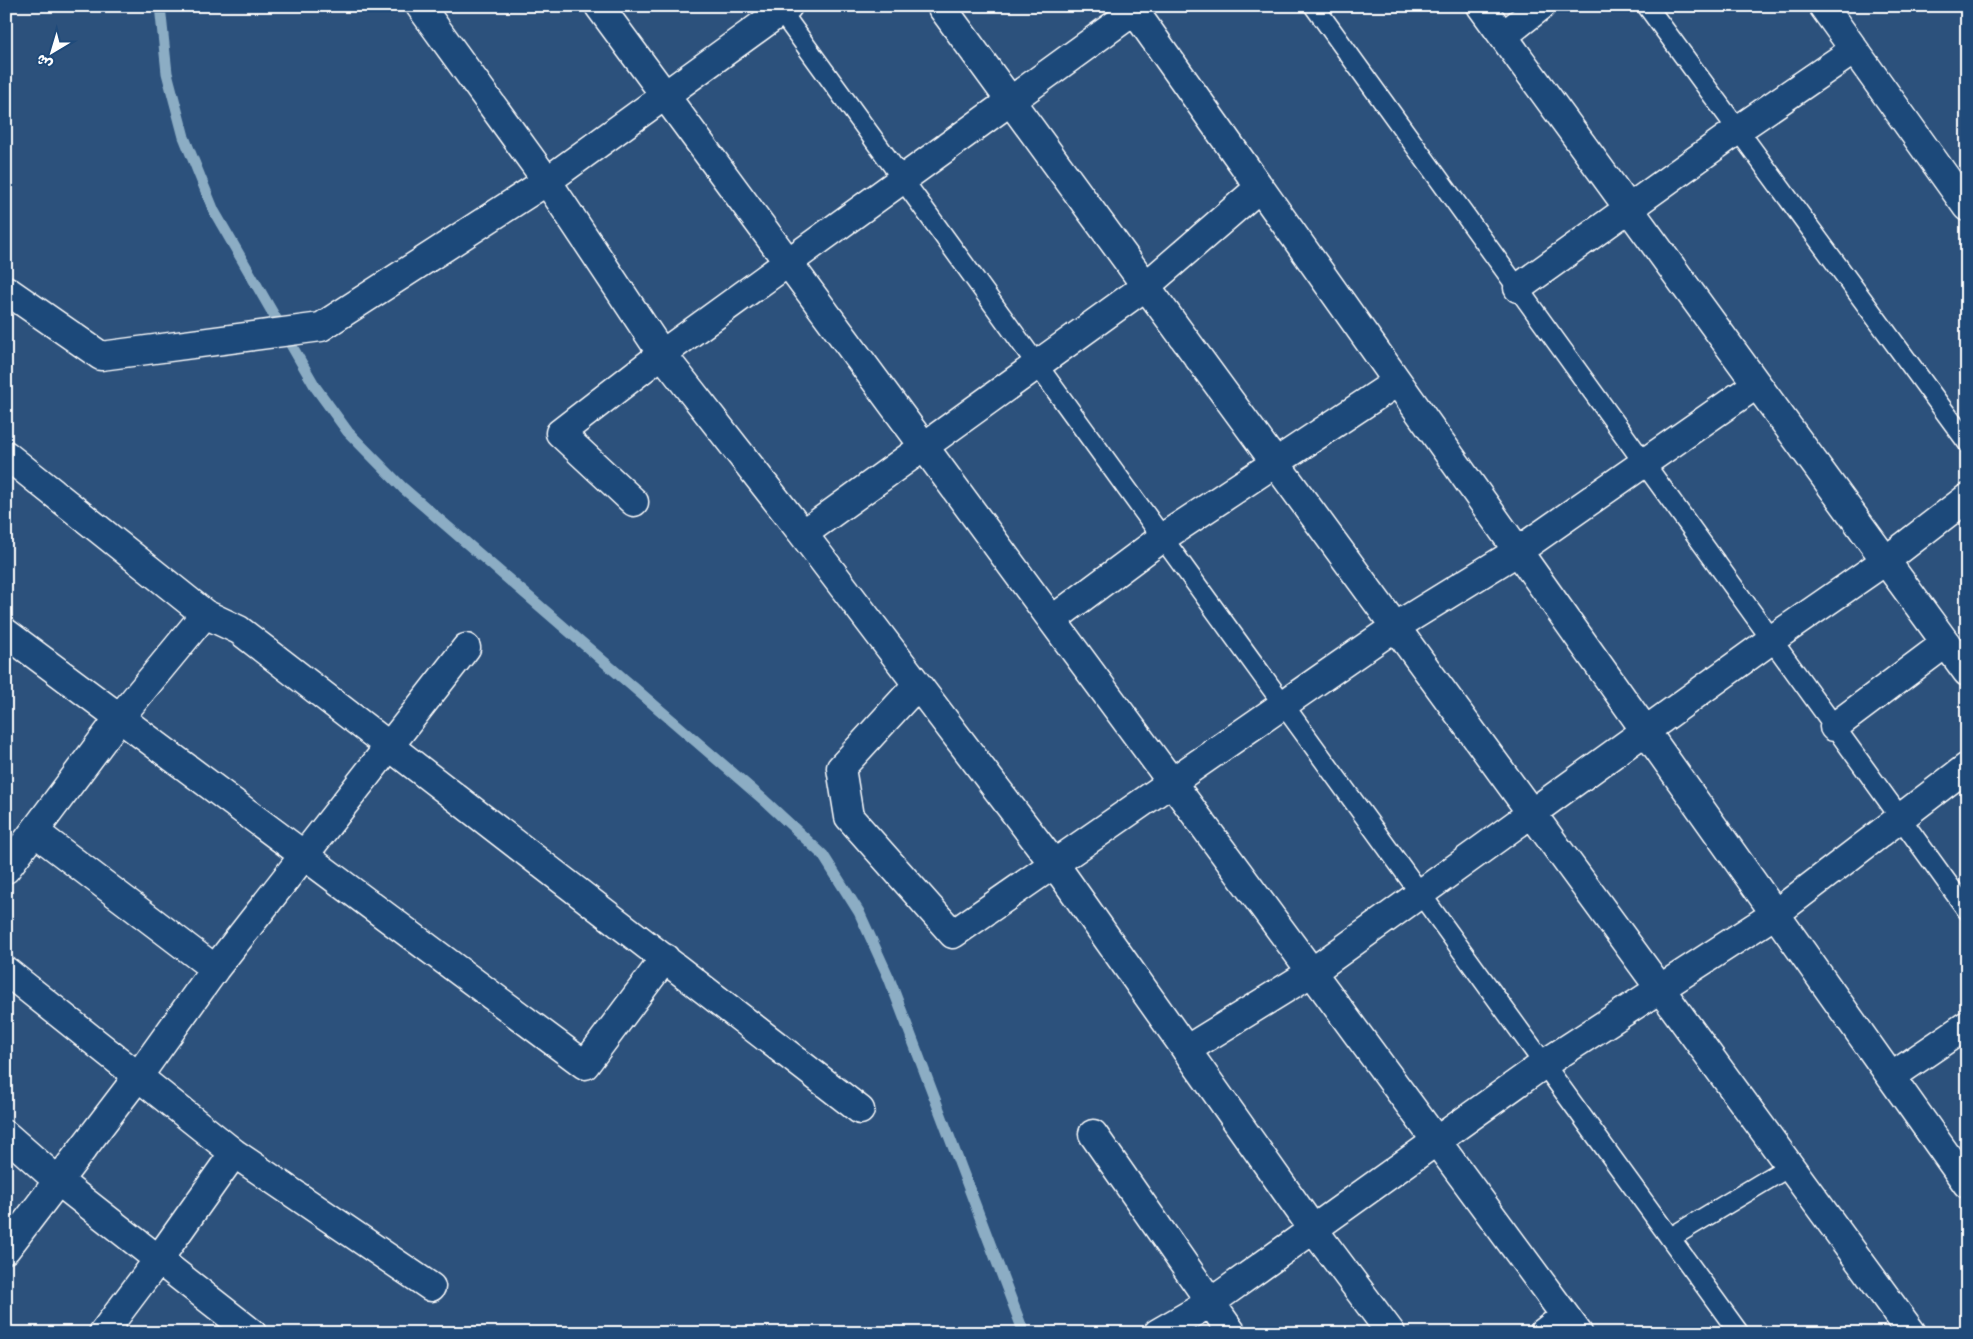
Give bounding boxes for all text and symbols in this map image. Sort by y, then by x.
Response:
north arrow [28,28,78,78]
text: ش [33,50,56,73]

